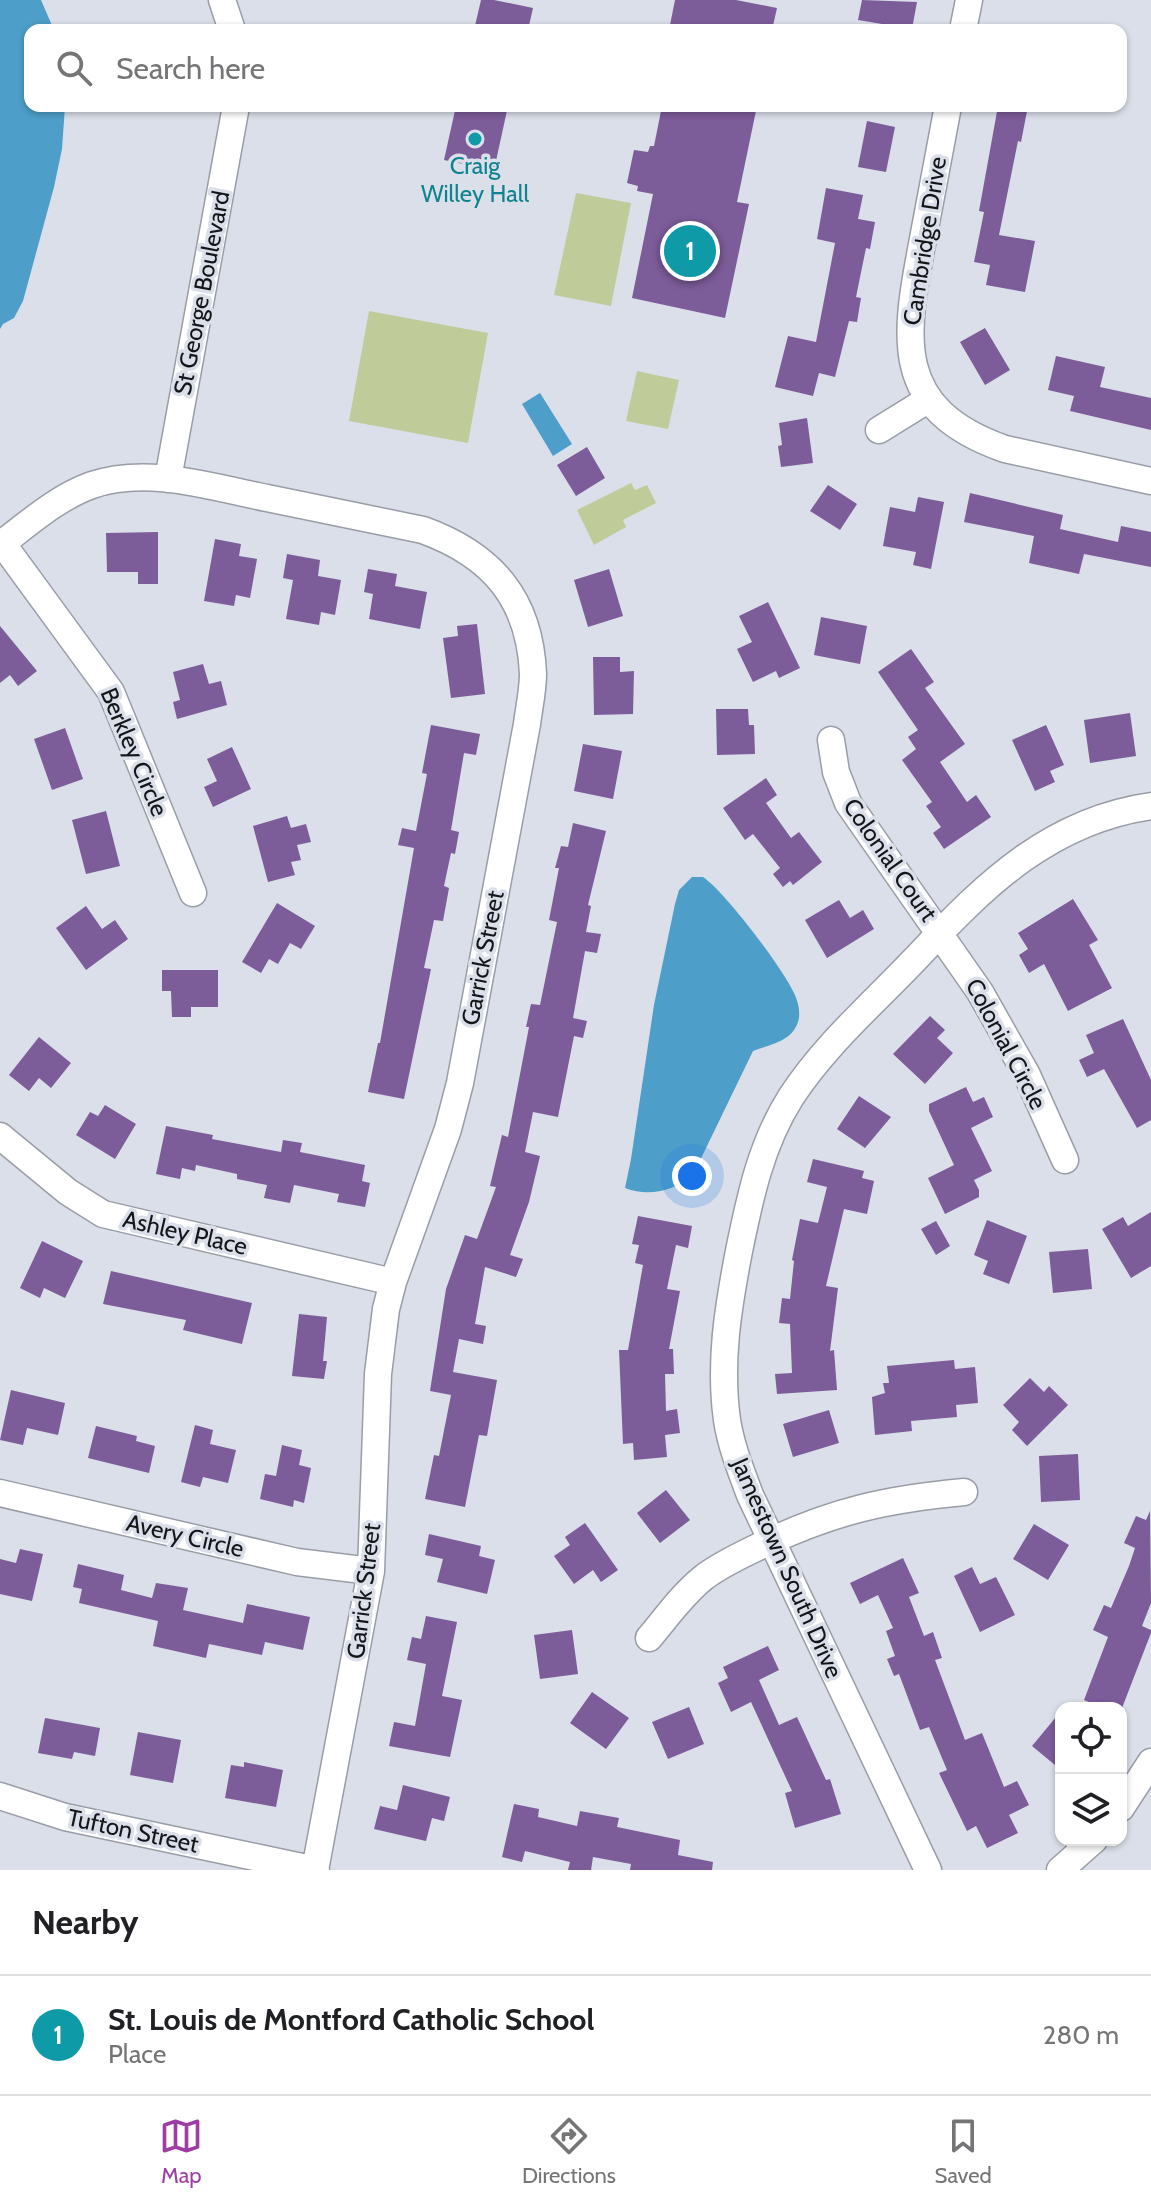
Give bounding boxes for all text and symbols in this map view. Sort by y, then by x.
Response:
search box [24,24,1127,112]
icon: search [52,46,96,90]
text: Search here [116,50,265,87]
marker: Craig Willey Hall [466,130,484,148]
place label: Craig Willey Hall [421,151,529,208]
street label: Cambridge Drive [897,155,952,327]
street label: St George Boulevard [167,188,236,397]
pin: 1 [664,221,716,281]
street label: Berkley Circle [94,683,175,820]
street label: Colonial Court [837,793,943,927]
street label: Garrick Street [455,888,510,1028]
street label: Colonial Circle [960,973,1053,1114]
your location [672,1156,712,1196]
street label: Ashley Place [120,1204,250,1261]
street label: Jamestown South Drive [725,1452,849,1682]
street label: Avery Circle [124,1508,247,1563]
street label: Garrick Street [341,1521,386,1661]
map controls [1055,1702,1127,1846]
button: locate [1055,1702,1127,1774]
button: layers [1055,1774,1127,1846]
street label: Tufton Street [65,1803,201,1859]
text: Nearby [32,1901,139,1943]
text: St. Louis de Montford Catholic School [108,2001,594,2038]
text: 1 [53,2019,63,2051]
text: 280 m [1043,2019,1119,2051]
text: Place [108,2038,166,2070]
tab: Map [159,2114,203,2189]
tab: Directions [522,2114,616,2189]
tab: Saved [935,2114,992,2189]

